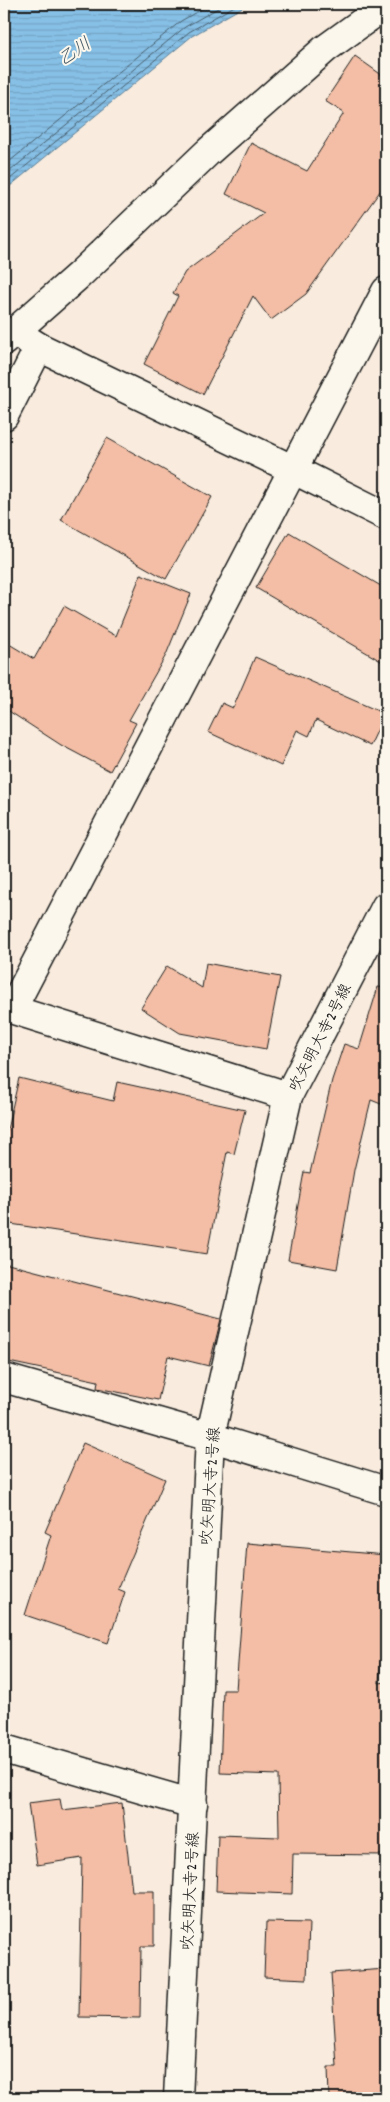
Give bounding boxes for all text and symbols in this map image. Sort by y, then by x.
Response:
water label: 乙川 [53,33,97,74]
street label: 吹矢明大寺2号線 [284,980,358,1096]
street label: 吹矢明大寺2号線 [196,1426,227,1546]
street label: 吹矢明大寺2号線 [177,1831,206,1951]

